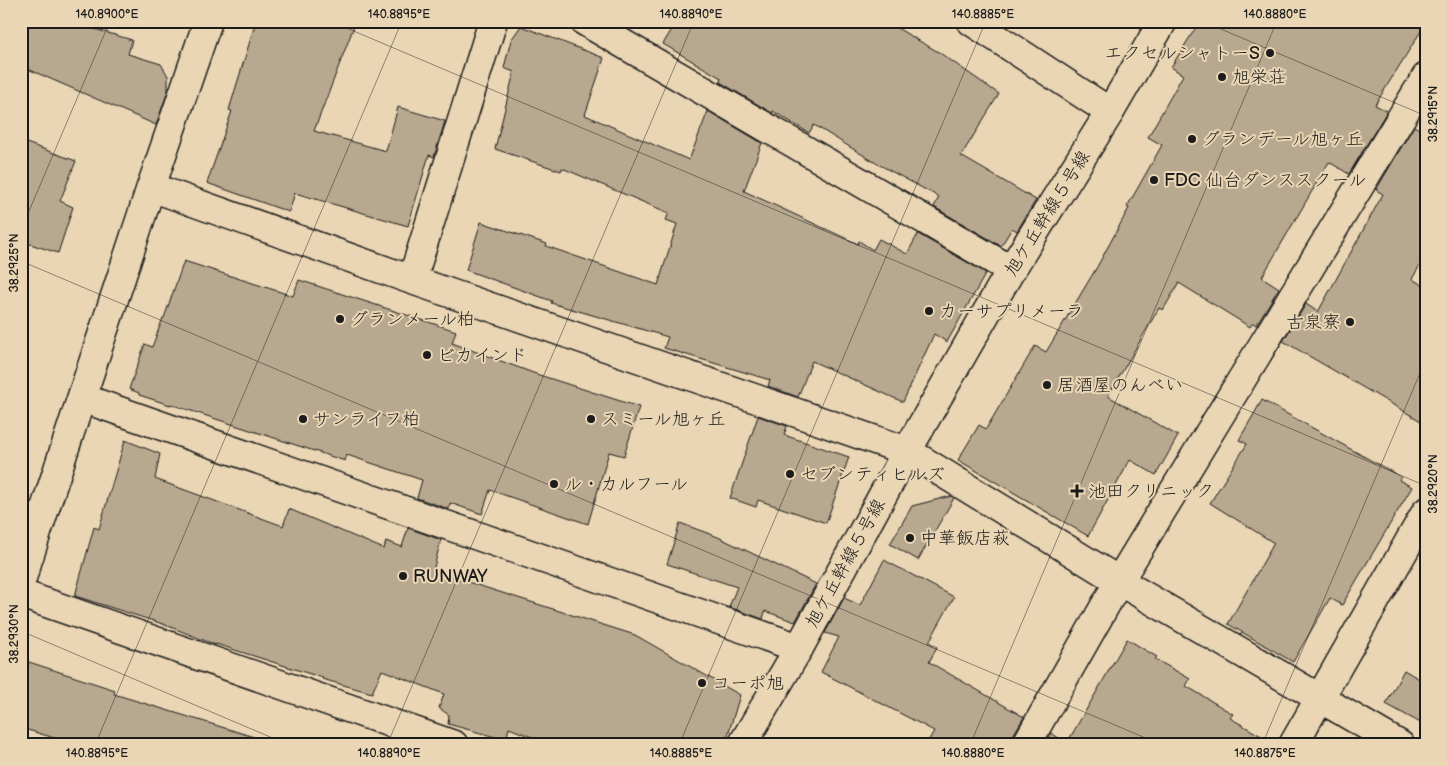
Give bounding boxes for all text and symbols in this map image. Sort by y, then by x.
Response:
text: 140.8900°E [76,7,139,22]
text: 140.8895°E [368,7,430,22]
text: 140.8890°E [660,7,722,22]
text: 140.8885°E [952,7,1014,22]
text: 140.8880°E [1244,7,1307,22]
place label: エクセルシャトーS [1104,43,1260,64]
marker: エクセルシャトーS [1264,47,1276,59]
place label: 旭栄荘 [1232,67,1286,88]
marker: 旭栄荘 [1216,71,1228,83]
text: 38.2915°N [1426,86,1441,142]
place label: グランデール旭ヶ丘 [1202,129,1364,150]
marker: グランデール旭ヶ丘 [1186,133,1198,145]
street label: 旭ケ丘幹線５号線 [1000,147,1094,280]
place label: FDC 仙台ダンススクール [1164,170,1366,191]
marker: FDC 仙台ダンススクール [1148,174,1160,186]
text: 38.2925°N [7,233,22,293]
place label: カーサプリメーラ [939,301,1084,322]
marker: カーサプリメーラ [923,305,935,317]
place label: グランメール柏 [350,309,475,330]
place label: 古泉寮 [1286,312,1340,333]
marker: グランメール柏 [334,313,346,325]
marker: 古泉寮 [1344,316,1356,328]
place label: ビカインド [437,345,527,366]
marker: ビカインド [421,349,433,361]
place label: 居酒屋のんべい [1057,375,1183,396]
marker: 居酒屋のんべい [1041,379,1053,391]
place label: サンライフ柏 [313,409,420,430]
place label: スミール旭ヶ丘 [601,409,726,430]
marker: サンライフ柏 [297,413,309,425]
marker: スミール旭ヶ丘 [585,413,597,425]
text: 38.2920°N [1426,454,1441,514]
place label: セブンティヒルズ [800,464,945,485]
marker: セブンティヒルズ [784,468,796,480]
place label: ル・カルフール [564,474,688,495]
marker: ル・カルフール [548,478,560,490]
place label: 池田クリニック [1088,481,1214,502]
marker: 池田クリニック [1070,484,1084,498]
street label: 旭ケ丘幹線５号線 [801,495,890,631]
place label: 中華飯店萩 [920,528,1010,549]
marker: 中華飯店萩 [904,532,916,544]
place label: RUNWAY [413,566,488,587]
marker: RUNWAY [397,570,409,582]
text: 38.2930°N [7,604,22,664]
place label: コーポ旭 [712,673,784,694]
marker: コーポ旭 [696,677,708,689]
text: 140.8895°E [66,746,128,761]
text: 140.8890°E [358,746,420,761]
text: 140.8885°E [650,746,712,761]
text: 140.8880°E [942,746,1005,761]
text: 140.8875°E [1234,746,1296,761]

